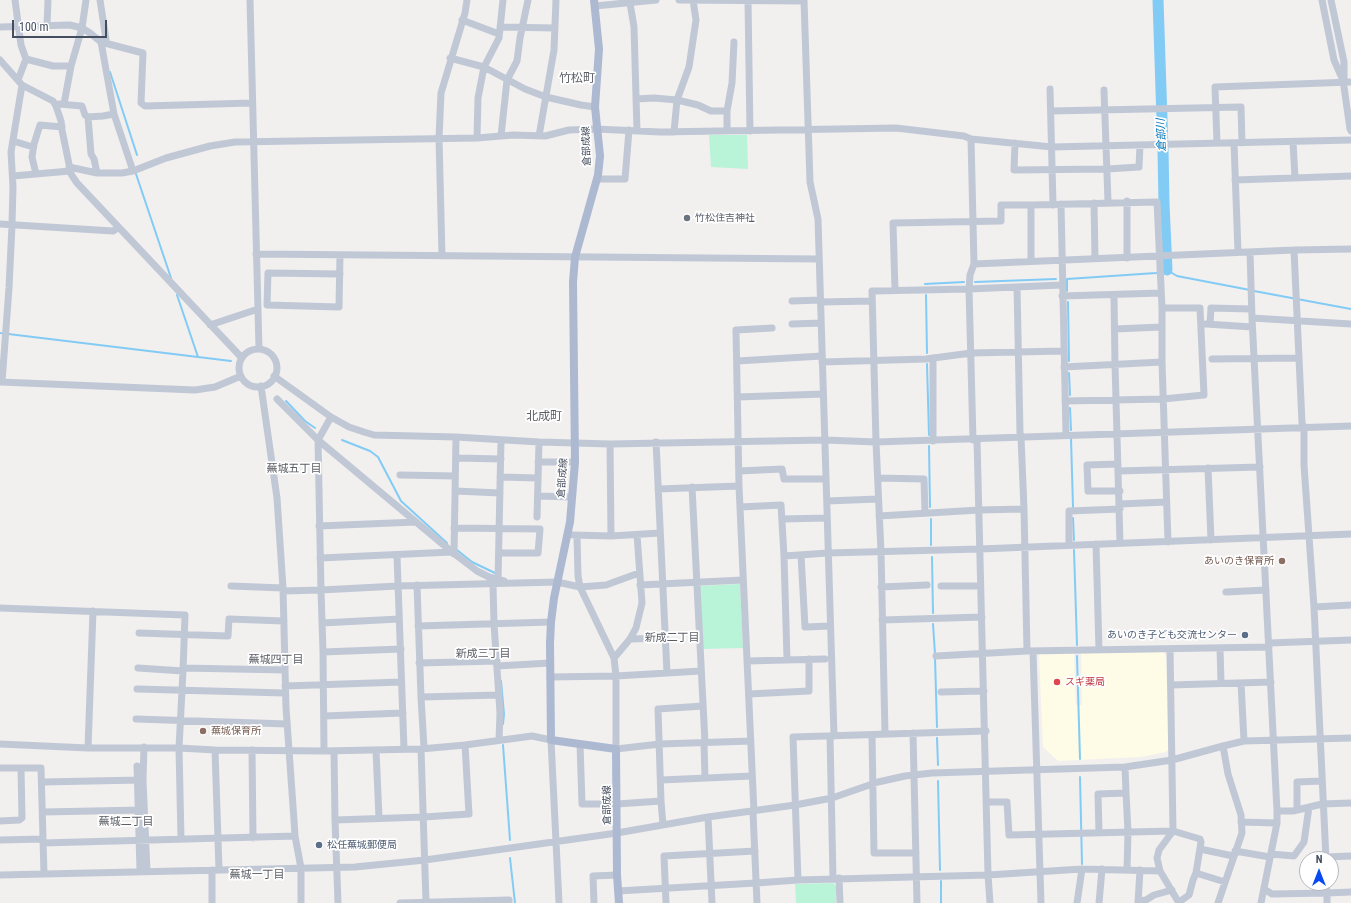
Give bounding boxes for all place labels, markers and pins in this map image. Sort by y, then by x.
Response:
place label: 竹松住吉神社 [695,212,755,224]
marker: 竹松住吉神社 [682,213,692,223]
place label: あいのき保育所 [1204,555,1274,567]
marker: あいのき保育所 [1277,556,1287,566]
place label: あいのき子ども交流センター [1107,629,1237,641]
marker: あいのき子ども交流センター [1240,630,1250,640]
place label: スギ薬局 [1065,676,1105,688]
marker: スギ薬局 [1052,677,1062,687]
place label: 蕪城保育所 [211,725,261,737]
marker: 蕪城保育所 [198,726,208,736]
place label: 松任蕪城郵便局 [327,839,397,851]
marker: 松任蕪城郵便局 [314,840,324,850]

